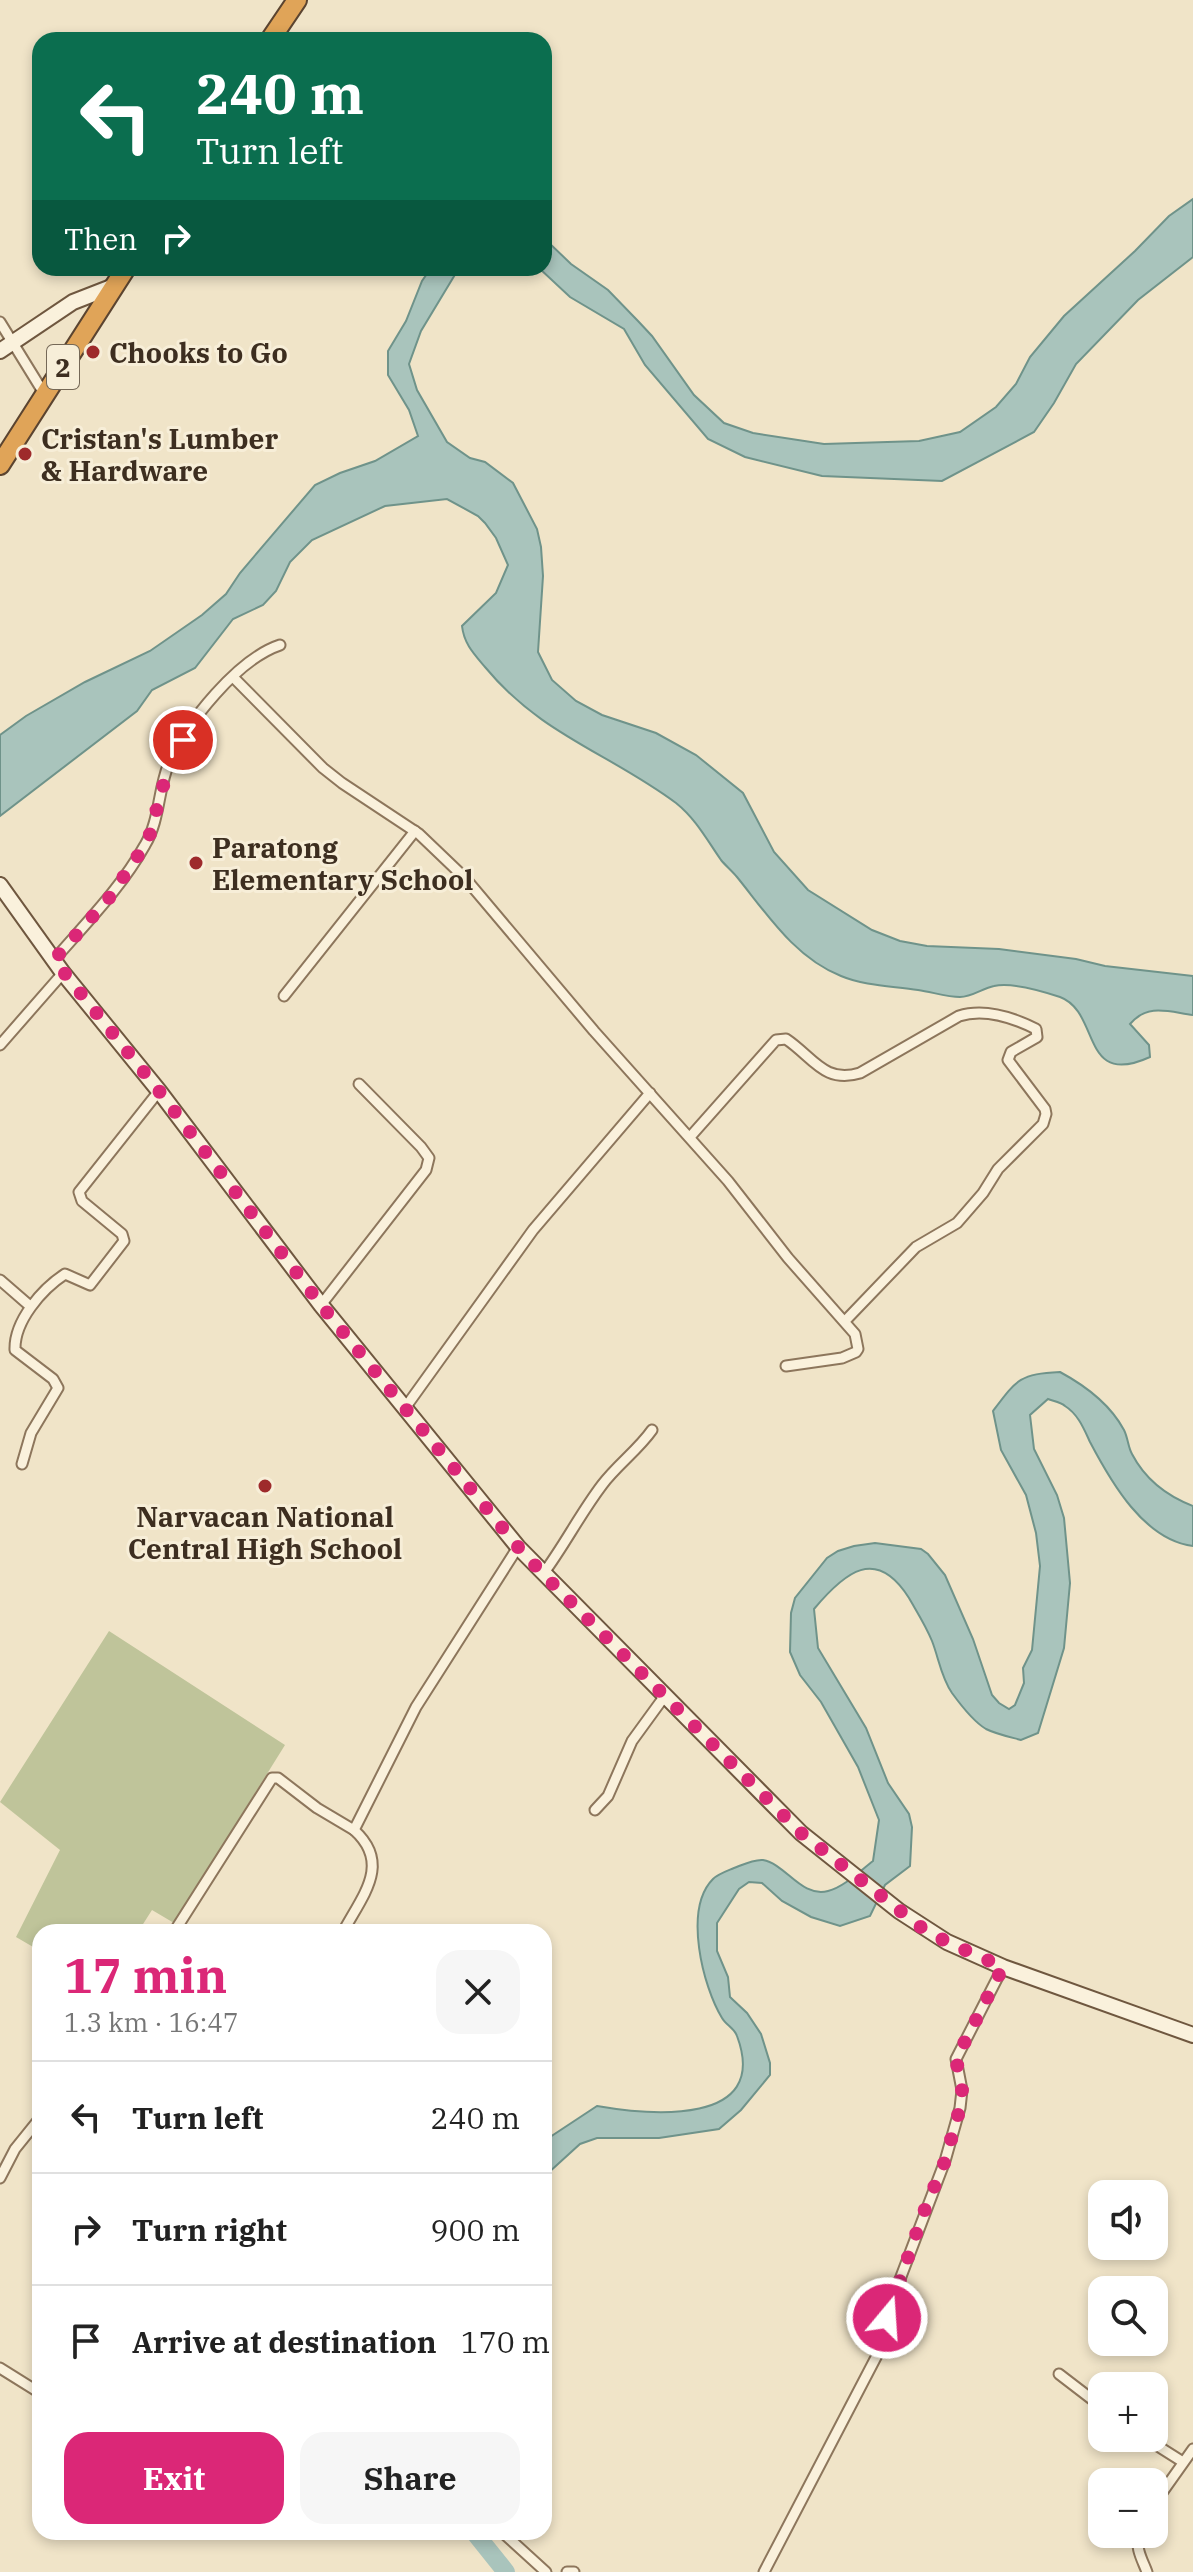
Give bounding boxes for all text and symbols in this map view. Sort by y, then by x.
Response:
text: 240 m [196,57,364,129]
icon: left [64,64,168,168]
text: Turn left [196,127,343,174]
icon: right [154,216,198,260]
text: Then [64,219,138,258]
place label: Chooks to Go [109,334,288,371]
marker: Chooks to Go [84,343,102,361]
road number: 2 [47,345,79,389]
place label: Cristan's Lumber & Hardware [41,420,278,489]
marker: Cristan's Lumber & Hardware [16,445,34,463]
pin [149,706,217,774]
icon: arrive [161,718,205,762]
place label: Paratong Elementary School [212,829,473,898]
marker: Paratong Elementary School [187,854,205,872]
marker: Narvacan National Central High School [256,1477,274,1495]
place label: Narvacan National Central High School [128,1498,402,1567]
text: 17 min [64,1944,227,2006]
button: close [436,1950,520,2034]
text: 1.3 km · 16:47 [64,2005,239,2039]
icon: left [64,2095,108,2139]
text: Turn left [132,2098,264,2137]
text: 240 m [430,2098,520,2137]
map controls [1088,2180,1168,2548]
button: sound [1088,2180,1168,2260]
icon: right [64,2207,108,2251]
text: Turn right [132,2210,287,2249]
text: 900 m [430,2210,520,2249]
position arrow [845,2276,929,2360]
button: search [1088,2276,1168,2356]
icon: arrive [64,2319,108,2363]
text: Arrive at destination [132,2322,437,2361]
text: 170 m [461,2322,550,2361]
button: + [1088,2372,1168,2452]
button: Exit [64,2432,284,2524]
button: Share [300,2432,520,2524]
button: − [1088,2468,1168,2548]

